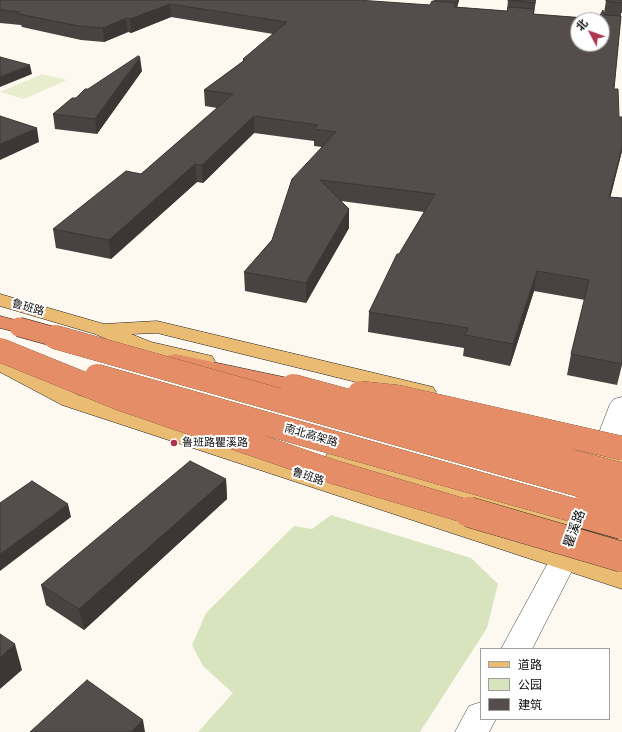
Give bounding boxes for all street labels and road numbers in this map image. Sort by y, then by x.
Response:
street label: 鲁班路 [10,297,46,319]
street label: 南北高架路 [283,422,339,450]
street label: 鲁班路 [290,466,326,488]
street label: 瞿溪路 [561,508,589,550]

